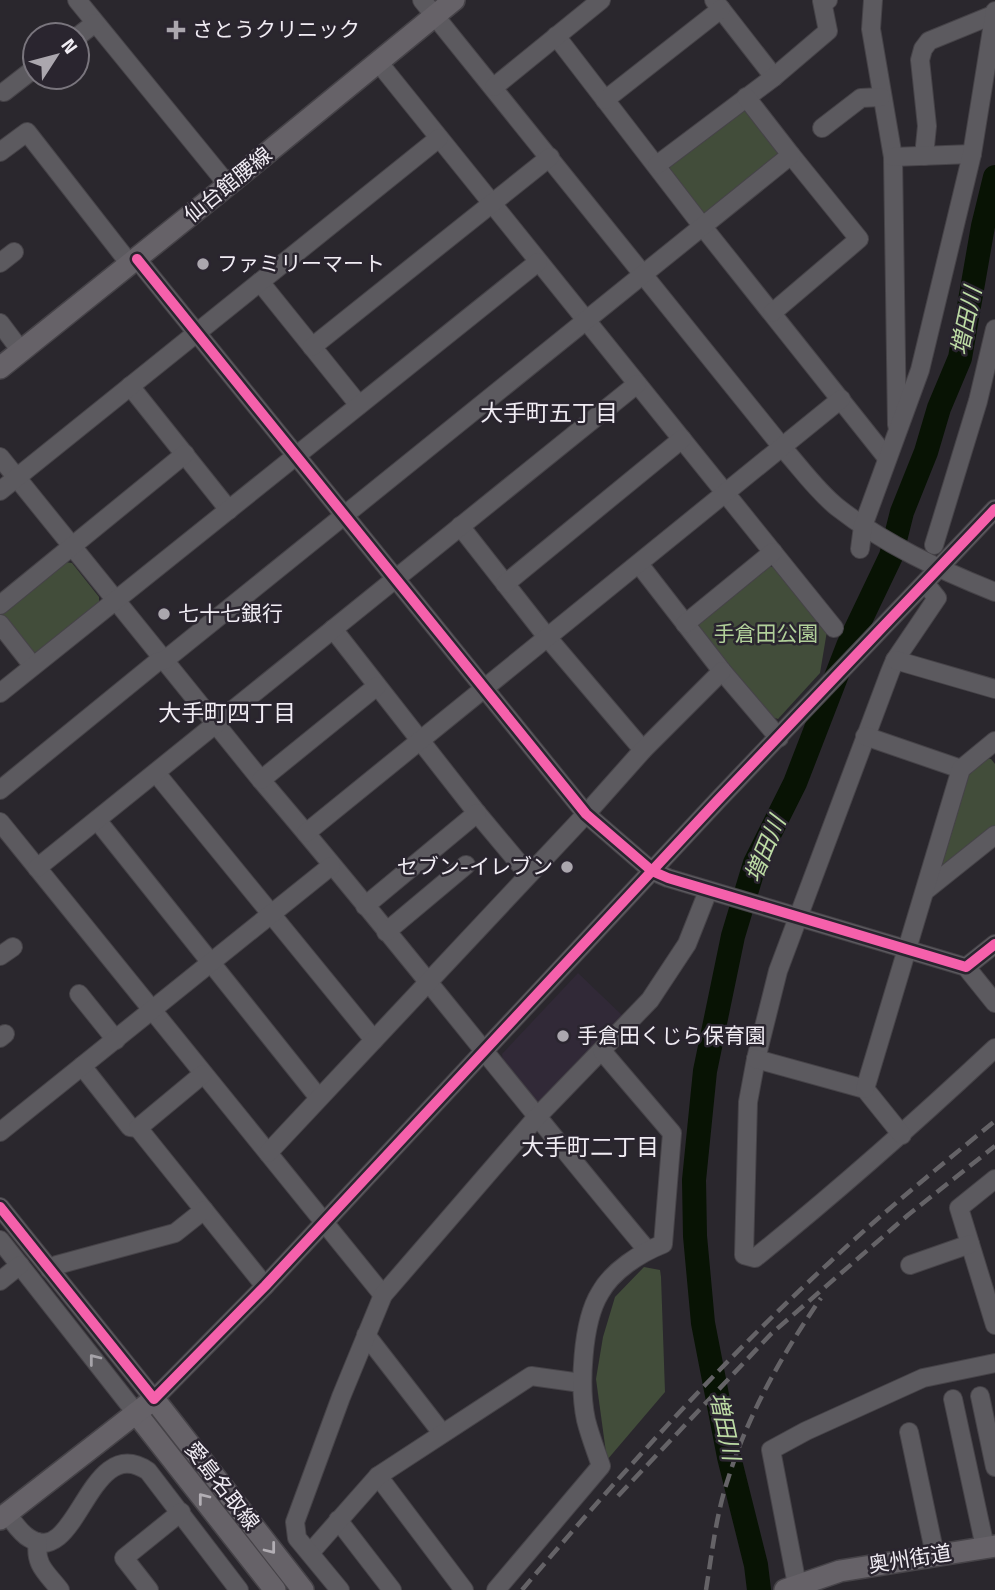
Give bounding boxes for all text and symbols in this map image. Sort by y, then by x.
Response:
place label: さとうクリニック [192,13,360,45]
marker: さとうクリニック [166,20,186,40]
north arrow [21,21,91,91]
text: N [55,32,86,60]
street label: 仙台館腰線 [177,139,278,230]
place label: ファミリーマート [217,247,385,279]
marker: ファミリーマート [195,256,211,272]
water label: 増田川 [941,281,990,358]
district label: 大手町五丁目 [480,395,618,430]
place label: 七十七銀行 [178,597,283,629]
marker: 七十七銀行 [156,606,172,622]
park label: 手倉田公園 [714,617,819,649]
district label: 大手町四丁目 [158,695,296,730]
water label: 増田川 [735,807,795,887]
place label: セブン-イレブン [397,850,553,882]
marker: セブン-イレブン [559,859,575,875]
place label: 手倉田くじら保育園 [577,1019,766,1051]
marker: 手倉田くじら保育園 [555,1028,571,1044]
district label: 大手町二丁目 [521,1129,659,1164]
one-way arrow [90,1354,103,1367]
water label: 増田川 [701,1389,750,1466]
street label: 愛島名取線 [178,1434,268,1537]
one-way arrow [198,1493,211,1505]
street label: 奥州街道 [866,1536,954,1580]
one-way arrow [263,1542,276,1554]

